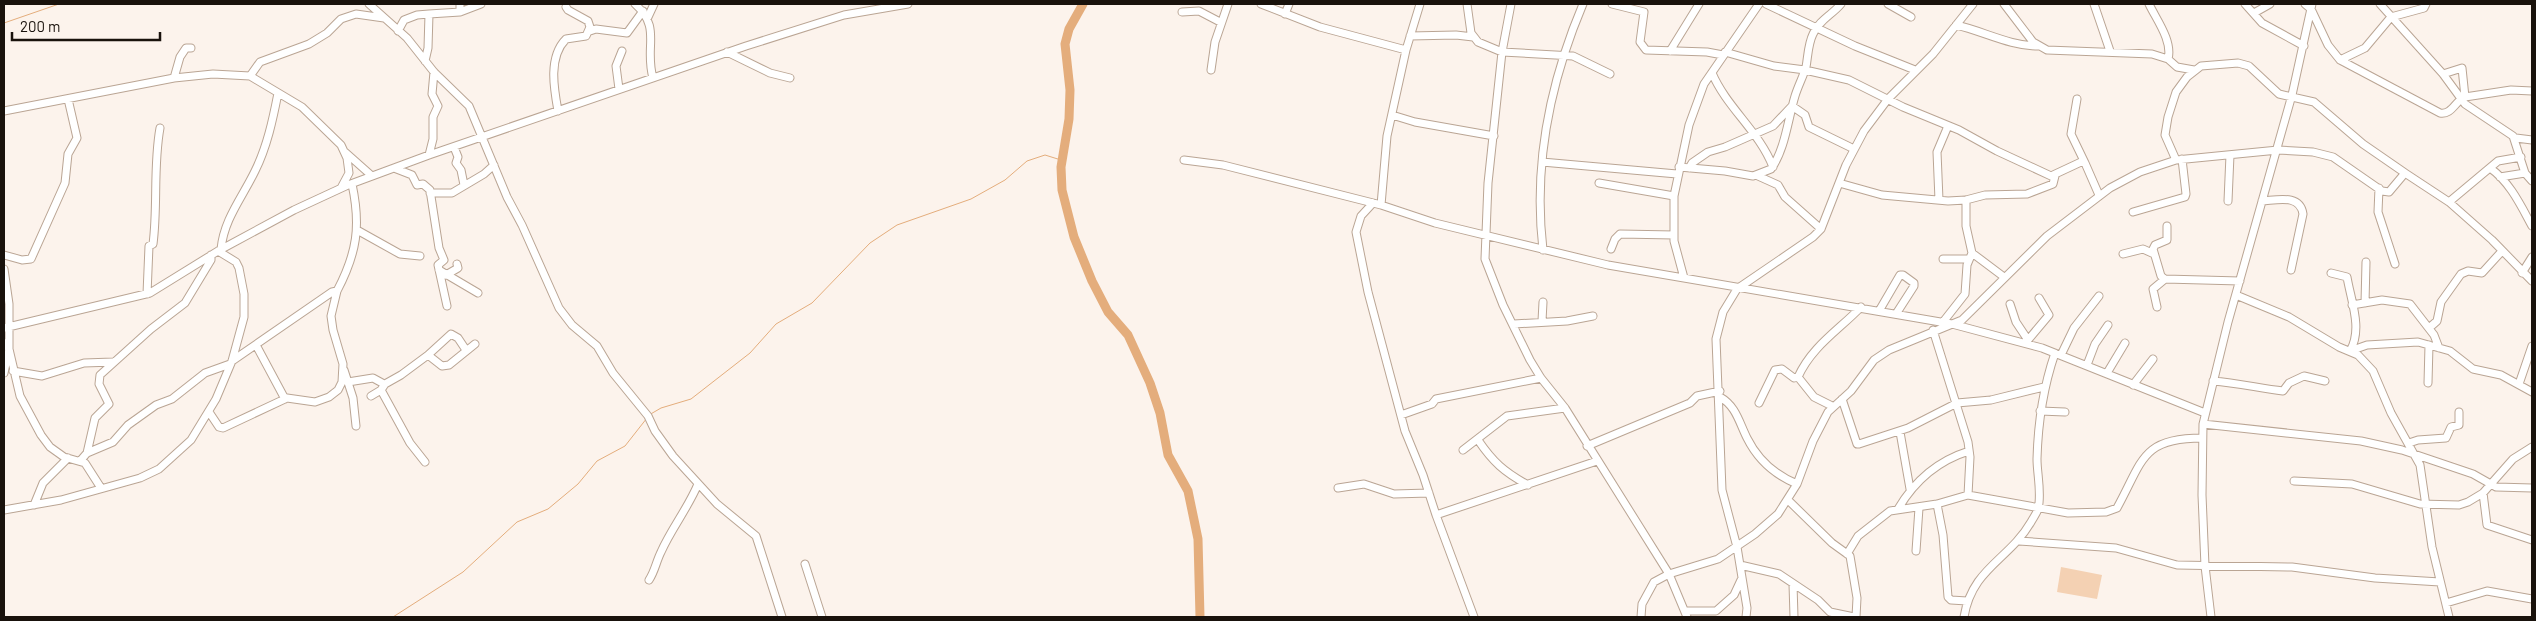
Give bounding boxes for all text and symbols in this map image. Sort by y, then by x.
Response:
scale bar [12,10,160,42]
text: 200 m [20,17,60,35]

